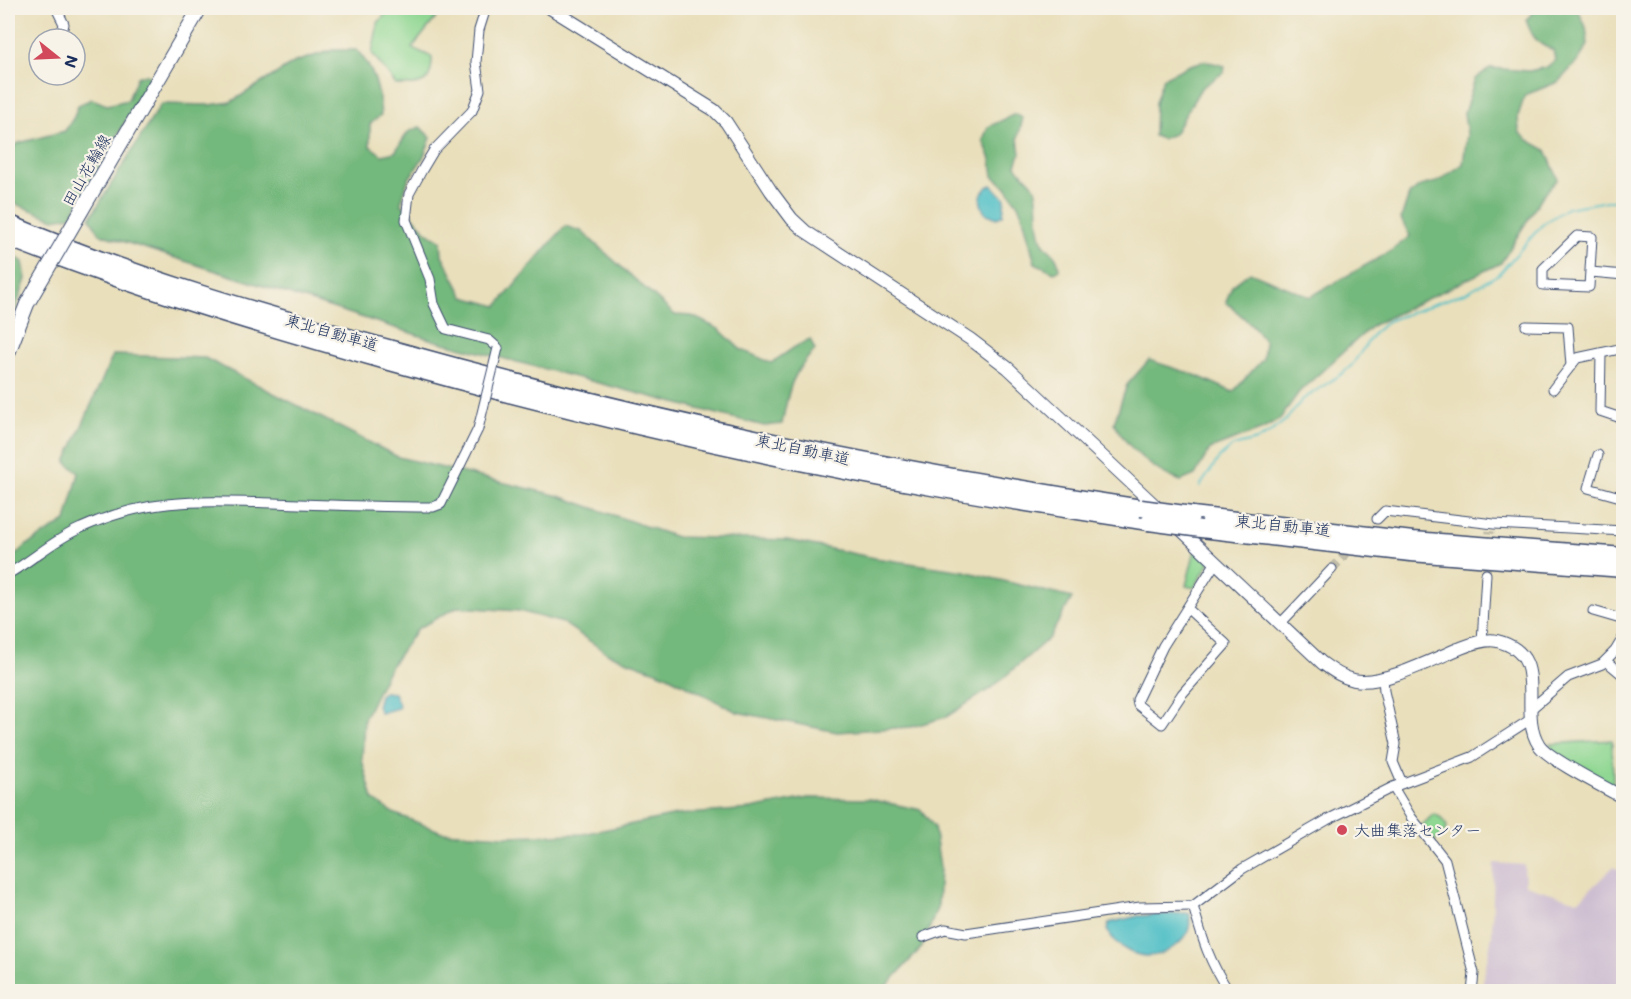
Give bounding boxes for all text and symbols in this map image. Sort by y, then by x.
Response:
north arrow [27,27,87,87]
text: N [60,53,84,71]
street label: 田山花輪線 [56,130,115,210]
street label: 東北自動車道 [283,308,381,355]
street label: 東北自動車道 [754,428,852,469]
street label: 東北自動車道 [1234,509,1332,540]
place label: 大曲集落センター [1354,819,1481,840]
marker: 大曲集落センター [1335,823,1349,837]

